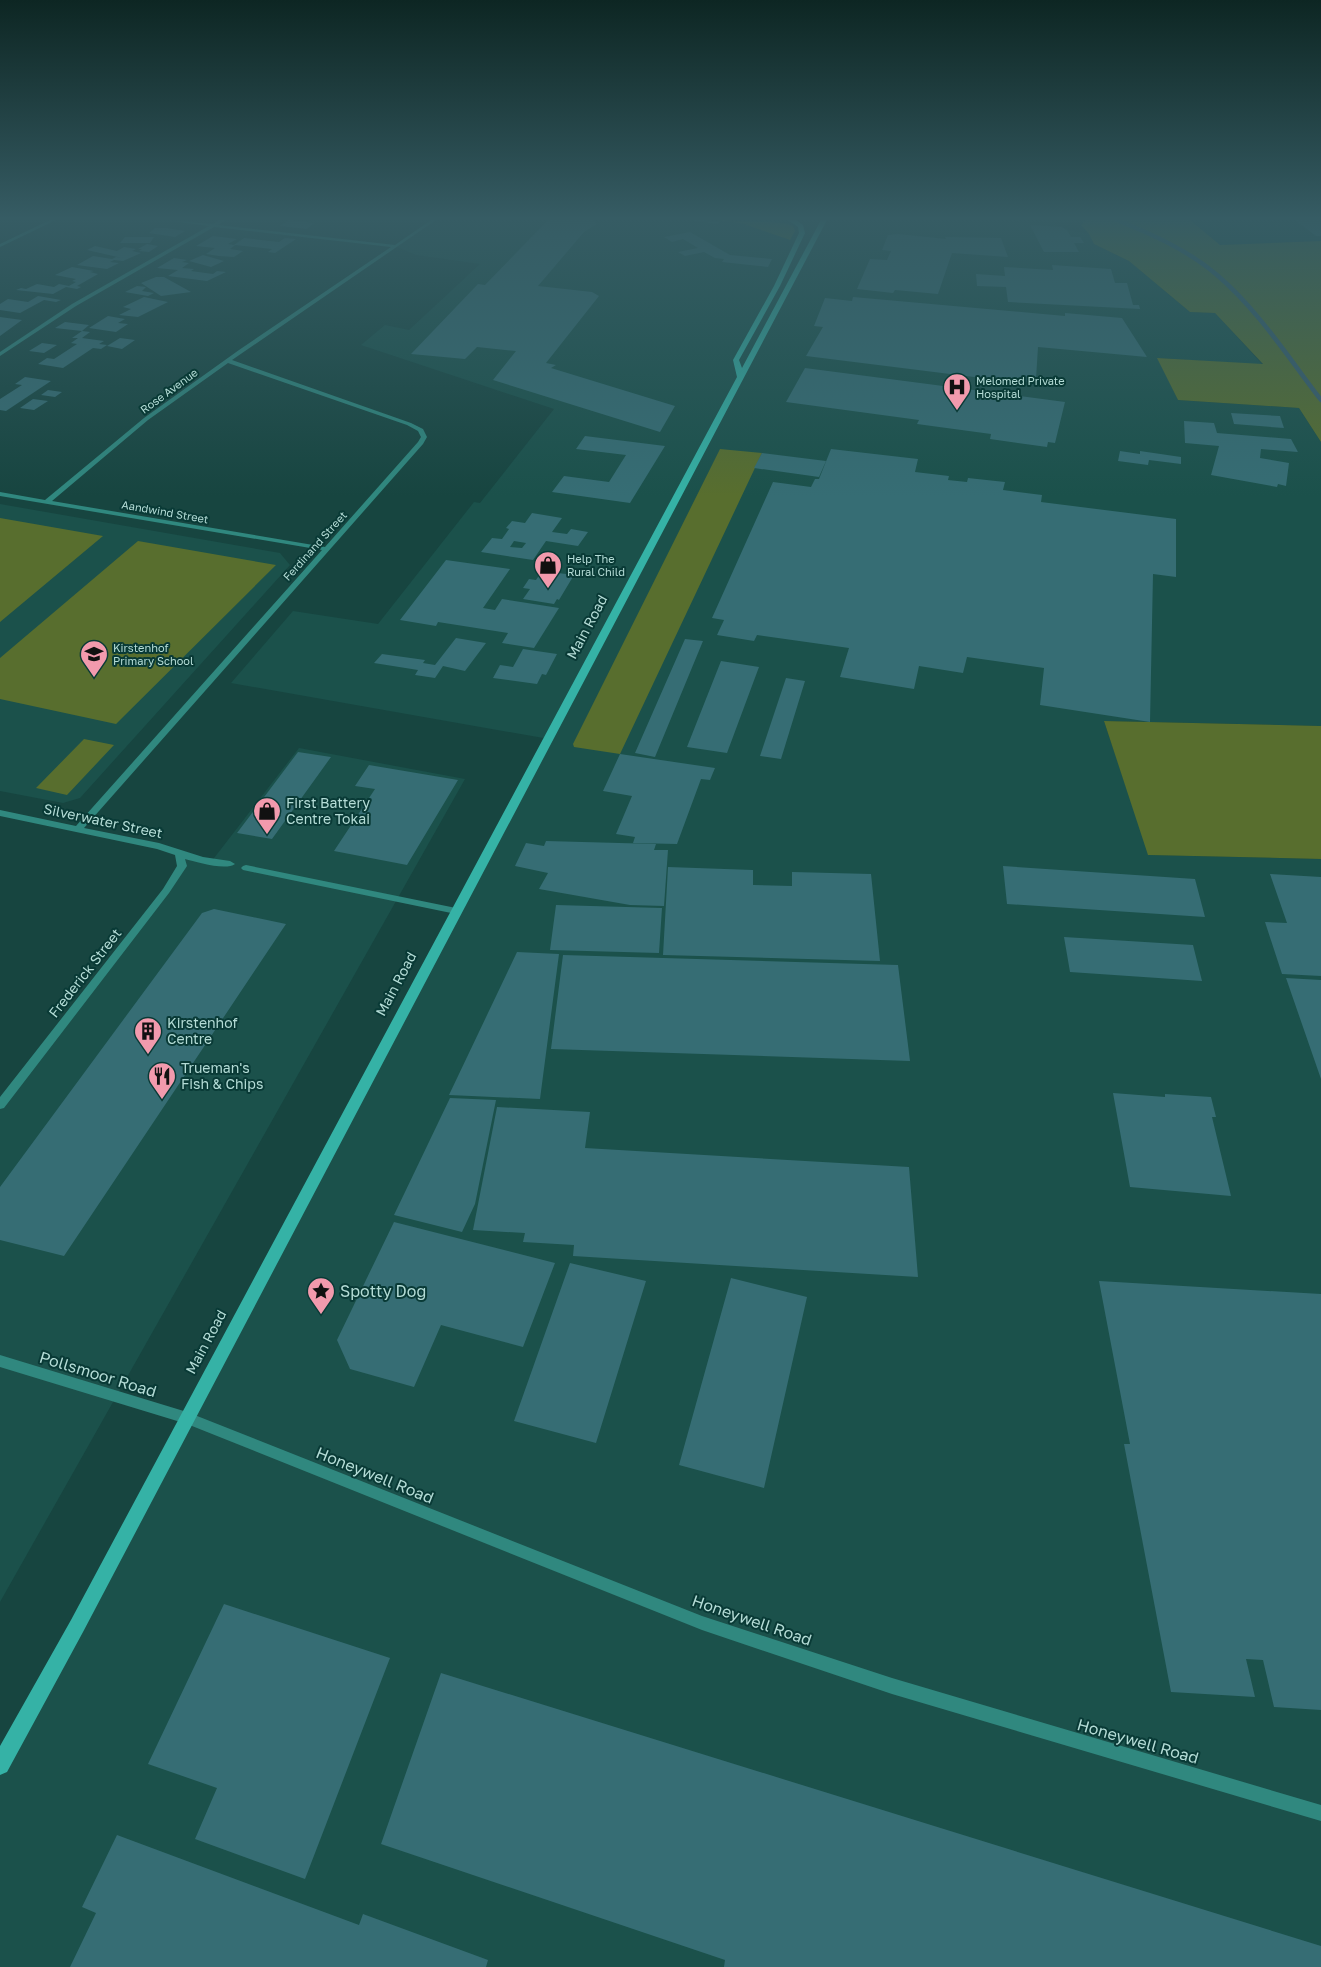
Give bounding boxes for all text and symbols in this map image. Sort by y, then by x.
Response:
street label: Rose Avenue [137,365,200,416]
hospital icon: Melomed Private Hospital [942,372,972,411]
place label: Melomed Private Hospital [976,374,1065,400]
street label: Aandwind Street [121,497,209,526]
street label: Ferdinand Street [280,508,349,583]
shop icon: Help The Rural Child [533,550,563,589]
place label: Help The Rural Child [567,552,625,578]
street label: Main Road [563,592,611,662]
school or university icon: Kirstenhof Primary School [79,639,109,678]
place label: Kirstenhof Primary School [113,641,194,667]
place label: First Battery Centre Tokai [286,794,370,827]
shop icon: First Battery Centre Tokai [252,796,282,835]
street label: Silverwater Street [42,800,164,841]
street label: Frederick Street [45,925,125,1021]
street label: Main Road [372,949,420,1019]
place label: Kirstenhof Centre [167,1014,238,1047]
building icon: Kirstenhof Centre [133,1016,163,1055]
place label: Trueman's Fish & Chips [181,1059,263,1092]
restaurant icon: Trueman's Fish & Chips [147,1061,177,1100]
place icon: Spotty Dog [306,1276,336,1315]
place label: Spotty Dog [340,1281,426,1301]
street label: Main Road [182,1307,230,1377]
street label: Pollsmoor Road [37,1347,159,1401]
street label: Honeywell Road [313,1442,437,1508]
street label: Honeywell Road [689,1590,815,1650]
street label: Honeywell Road [1075,1714,1201,1768]

